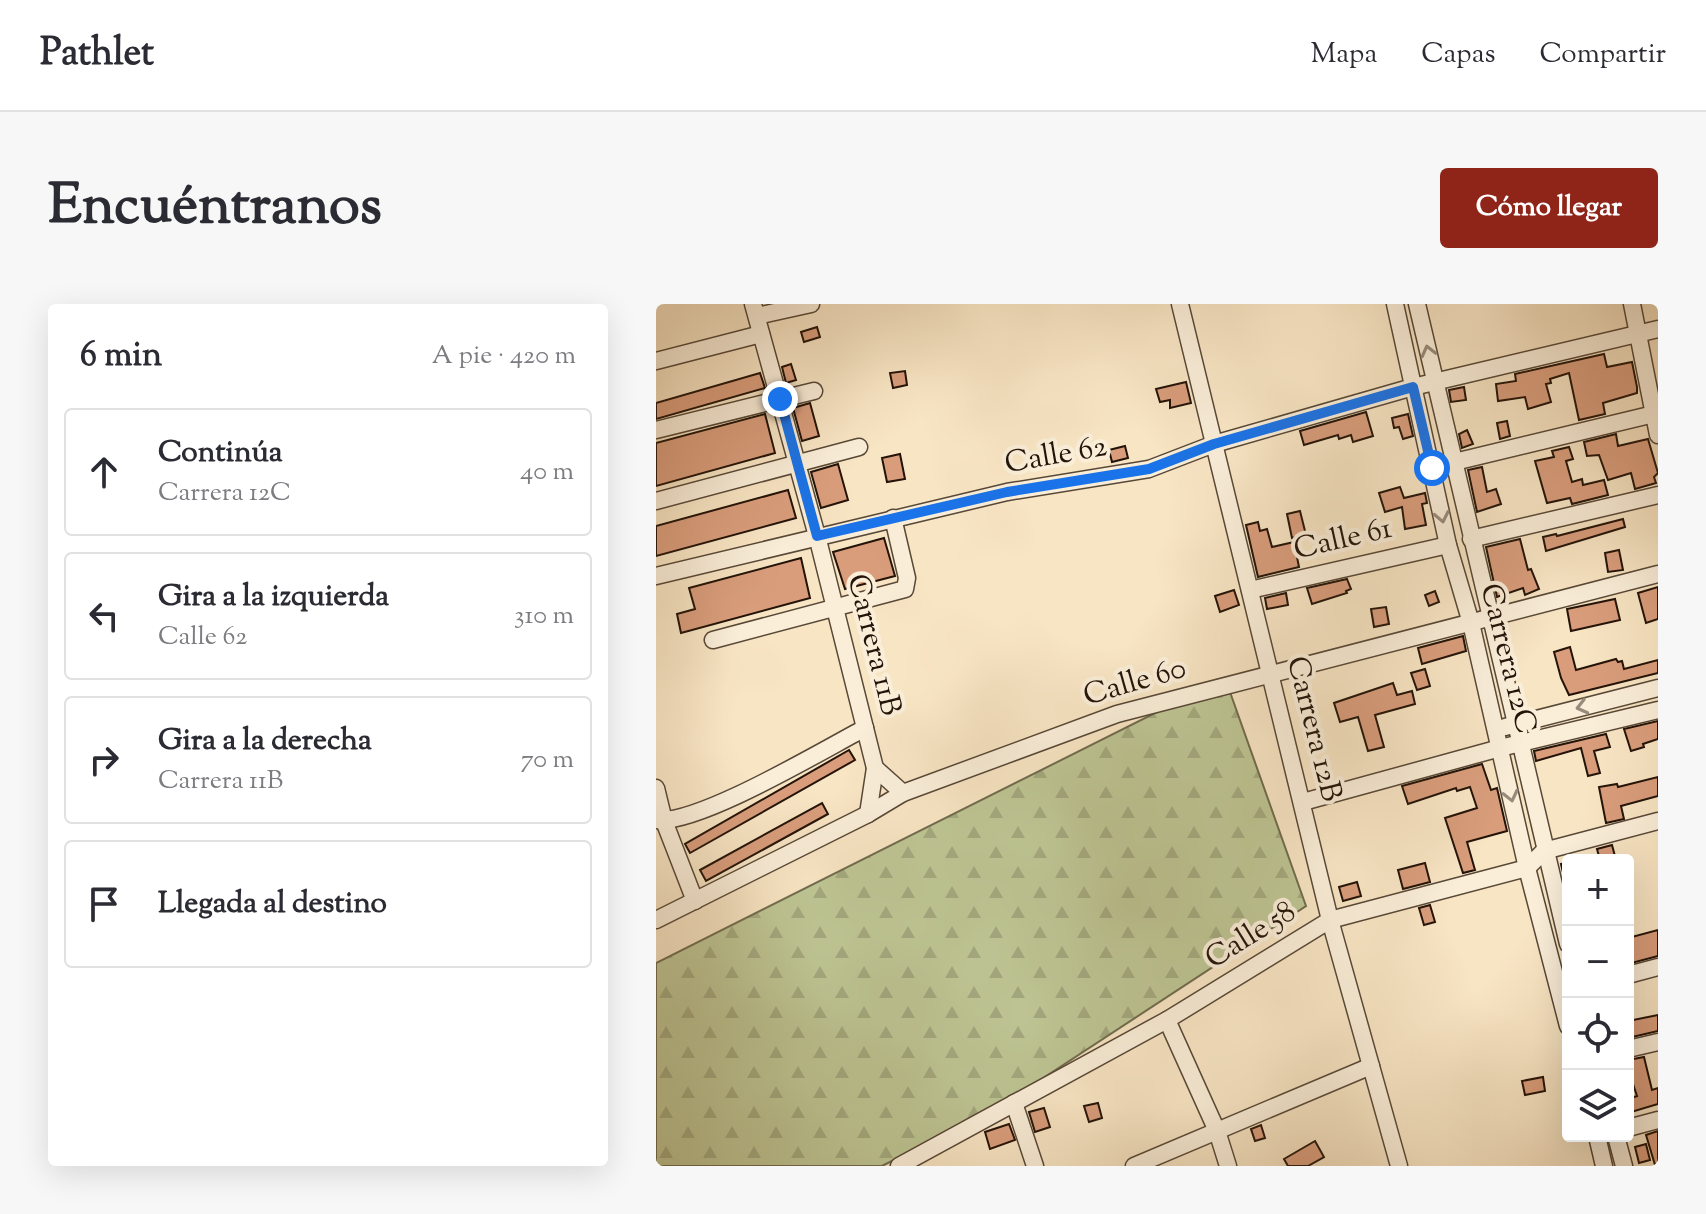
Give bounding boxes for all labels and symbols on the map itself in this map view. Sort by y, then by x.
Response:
one-way arrow [1421,344,1438,358]
route end [762,381,798,417]
street label: Calle 62 [1002,426,1110,486]
route start [1414,450,1450,486]
street label: Calle 61 [1290,508,1396,572]
one-way arrow [1433,510,1450,523]
street label: Carrera 11B [835,570,911,720]
street label: Carrera 12C [1468,579,1546,739]
street label: Calle 60 [1079,648,1191,718]
street label: Carrera 12B [1274,652,1352,806]
one-way arrow [1576,698,1590,715]
one-way arrow [1502,789,1519,803]
street label: Calle 58 [1197,891,1305,981]

